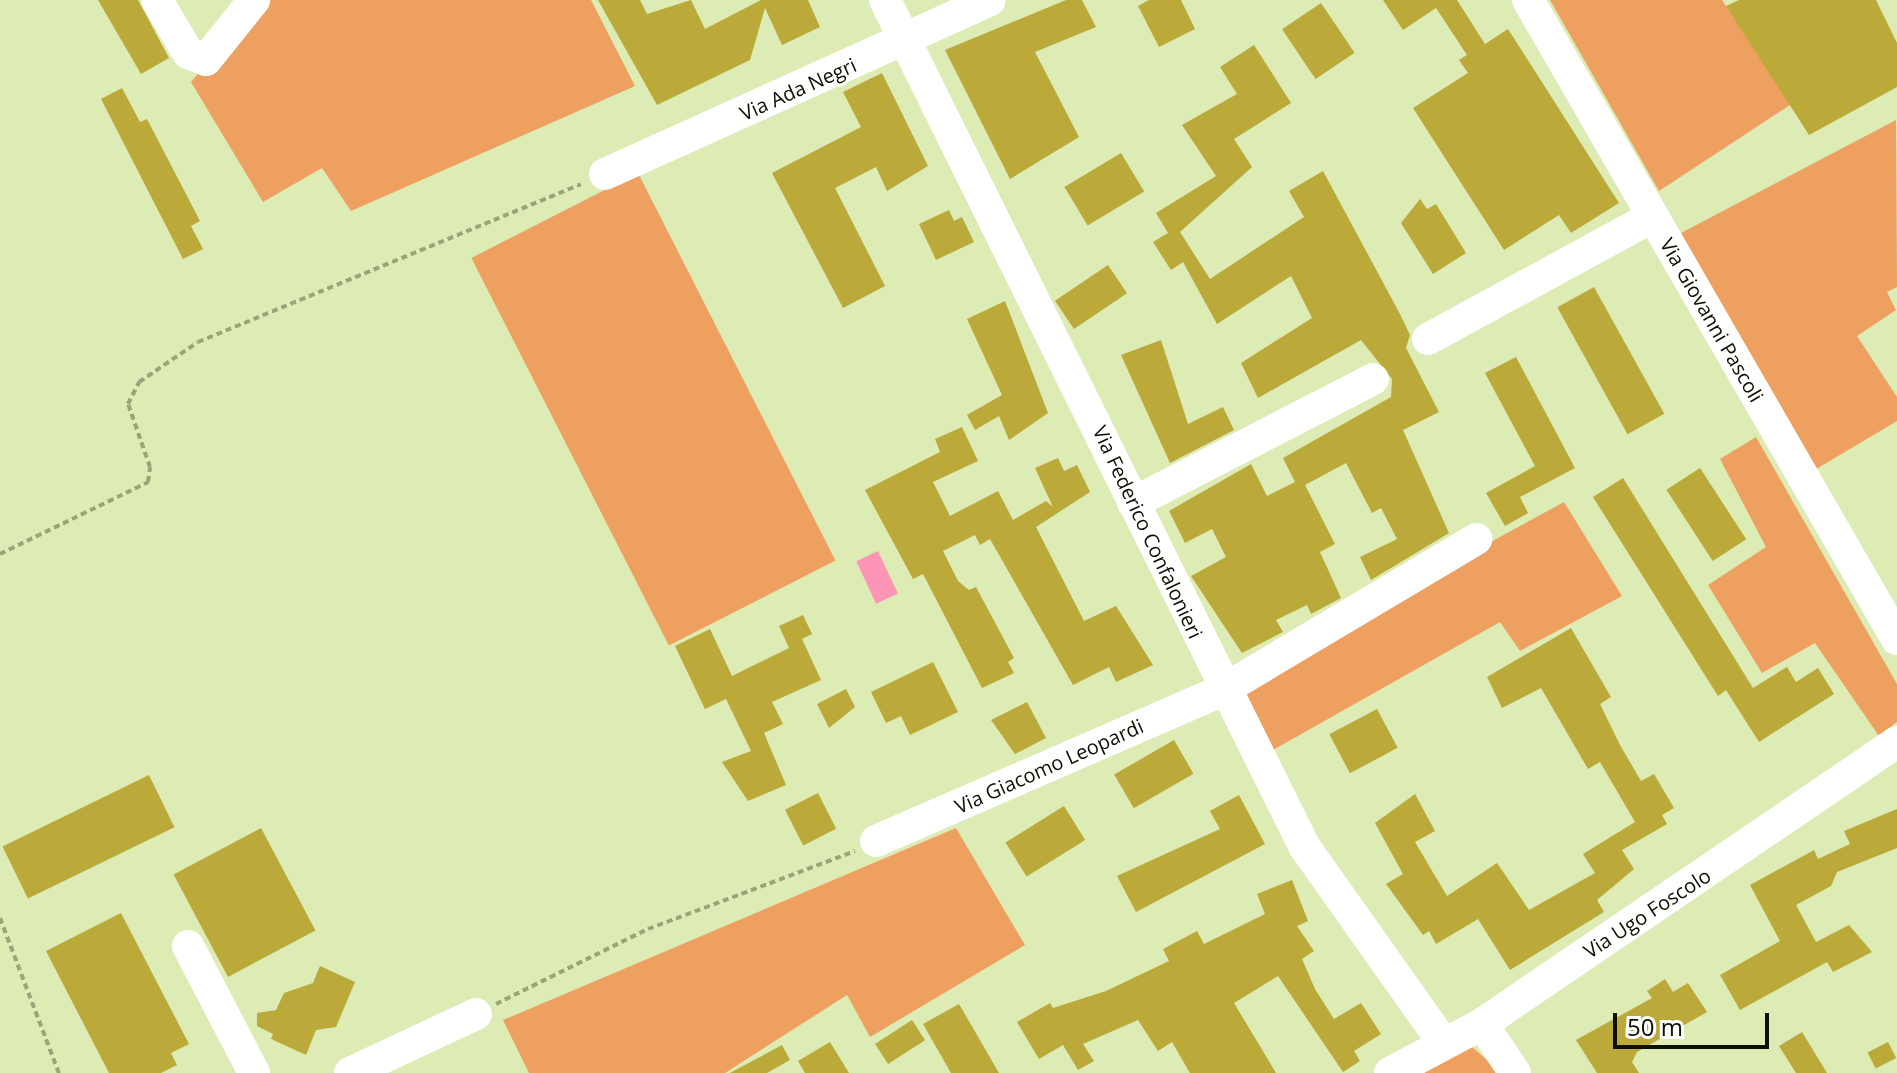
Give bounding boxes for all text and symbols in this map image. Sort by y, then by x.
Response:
street label: Via Ada Negri [736,53,860,125]
street label: Via Giovanni Pascoli [1655,234,1769,406]
street label: Via Federico Confalonieri [1088,422,1208,642]
street label: Via Giacomo Leopardi [951,714,1147,818]
street label: Via Ugo Foscolo [1579,863,1715,963]
scale bar [1617,997,1773,1047]
text: 50 m [1627,1010,1683,1043]

